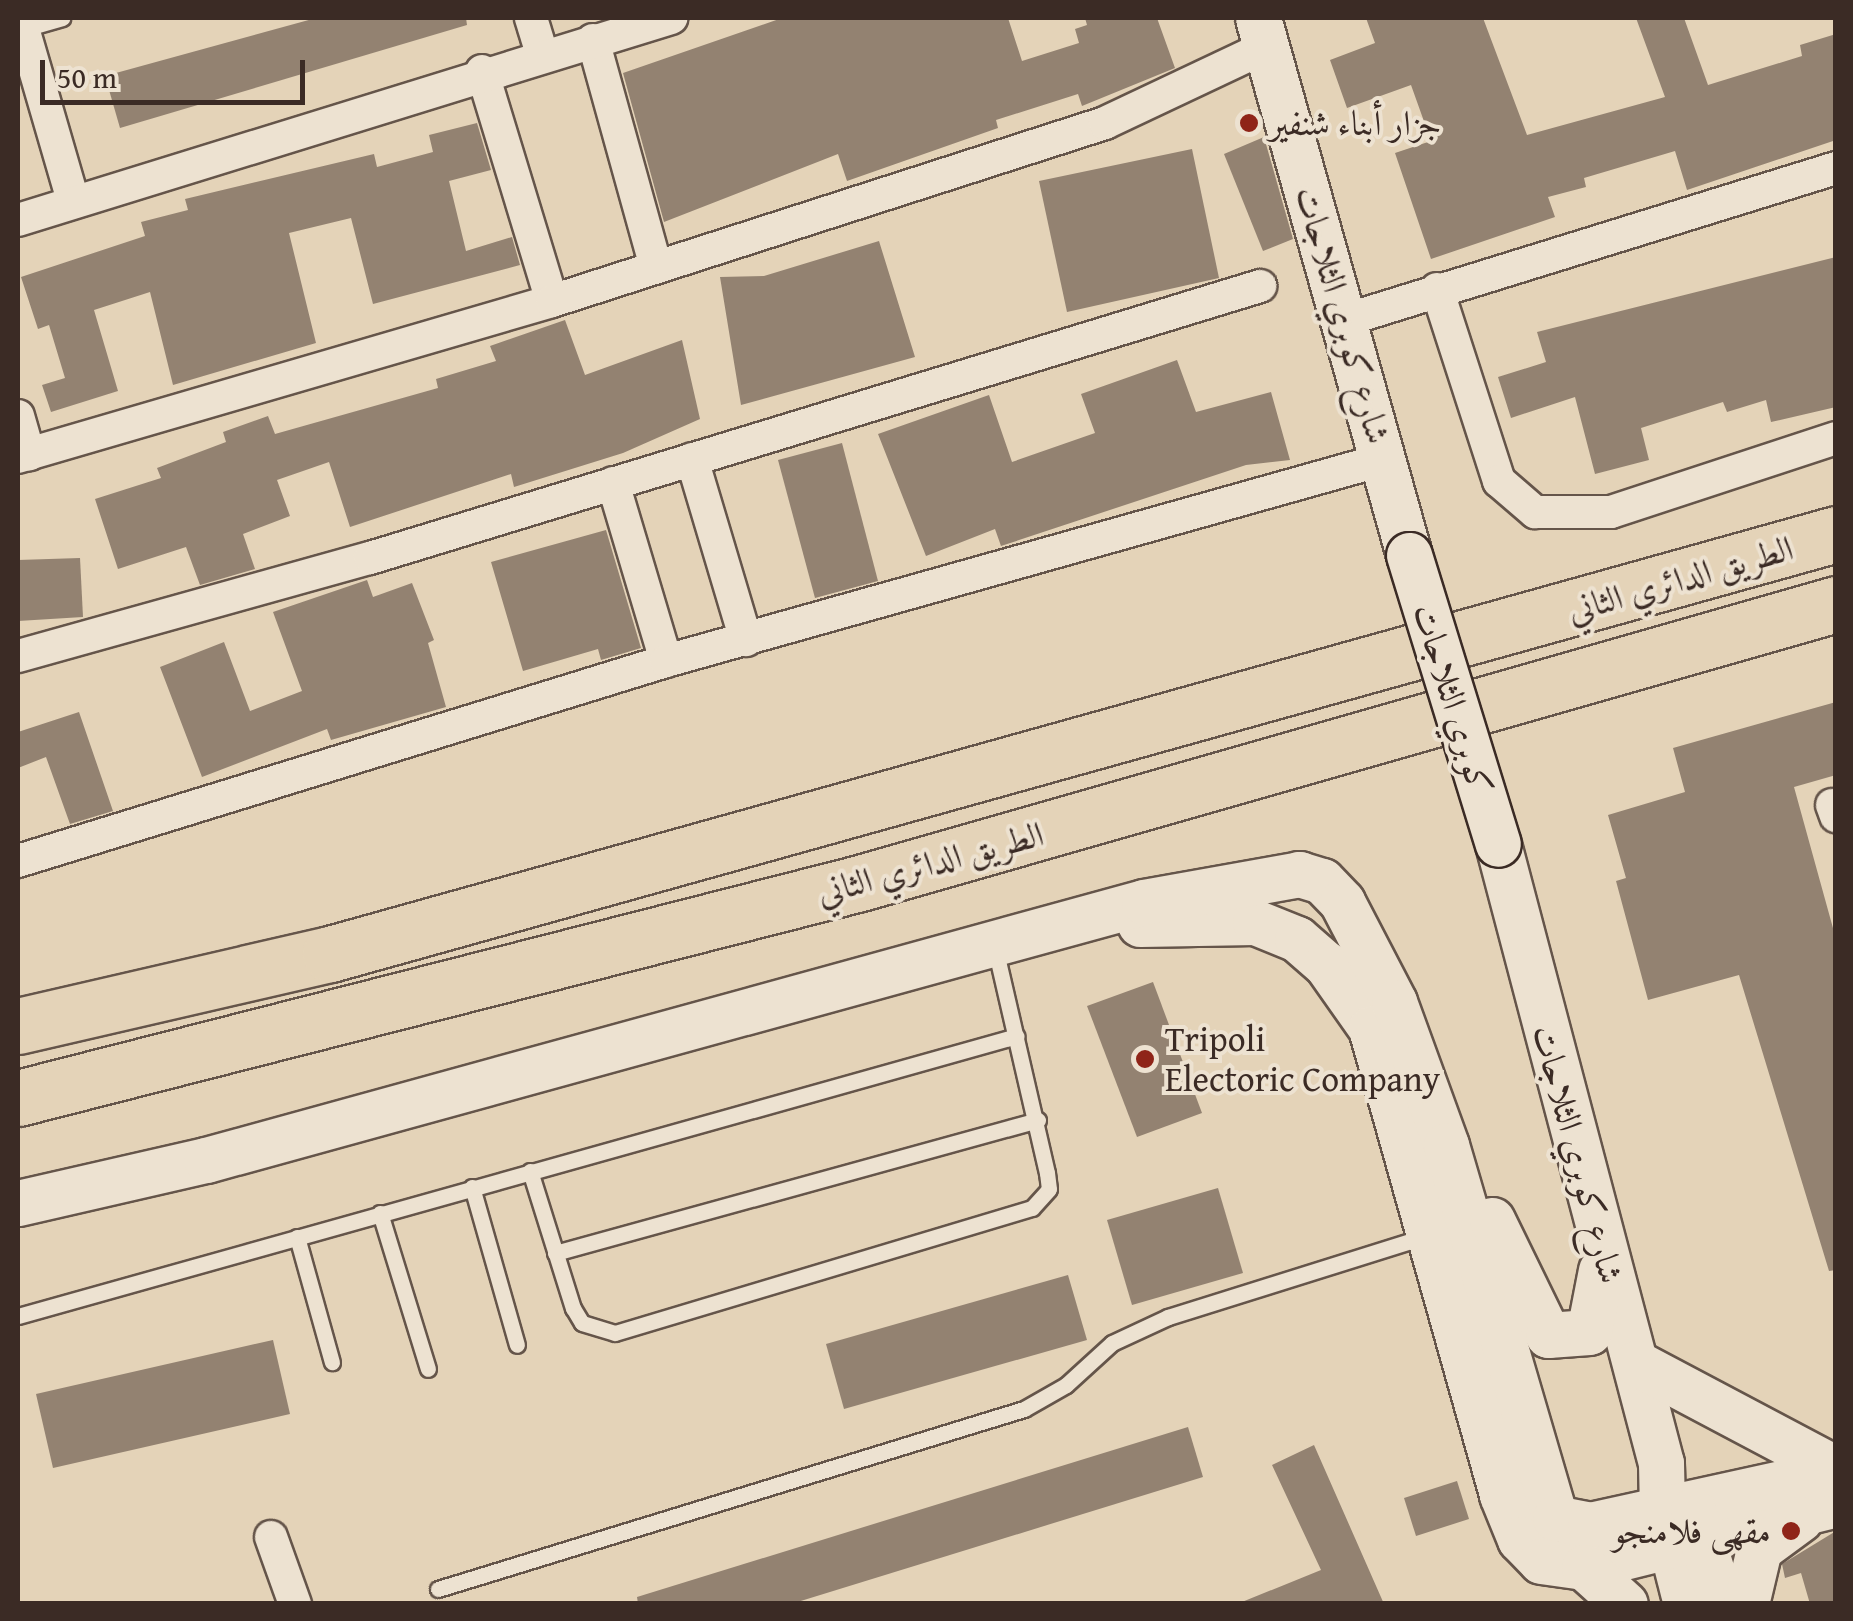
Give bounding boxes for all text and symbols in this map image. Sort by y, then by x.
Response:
scale bar [45,40,310,102]
text: 50 m [57,55,117,99]
place label: جزار أبناء شنفير [1269,102,1442,144]
marker: جزار أبناء شنفير [1238,112,1260,134]
street label: شارع كوبري الثلاجات [1286,182,1400,448]
street label: الطريق الدائري الثاني [1562,527,1798,631]
street label: كوبري الثلاجات [1404,599,1502,799]
street label: الطريق الدائري الثاني [812,813,1048,913]
place label: Tripoli Electoric Company [1165,1018,1440,1100]
street label: شارع كوبري الثلاجات [1523,1020,1633,1288]
marker: Tripoli Electoric Company [1134,1048,1156,1070]
place label: مقهى فلامنجو [1612,1510,1771,1552]
marker: مقهى فلامنجو [1780,1520,1802,1542]

